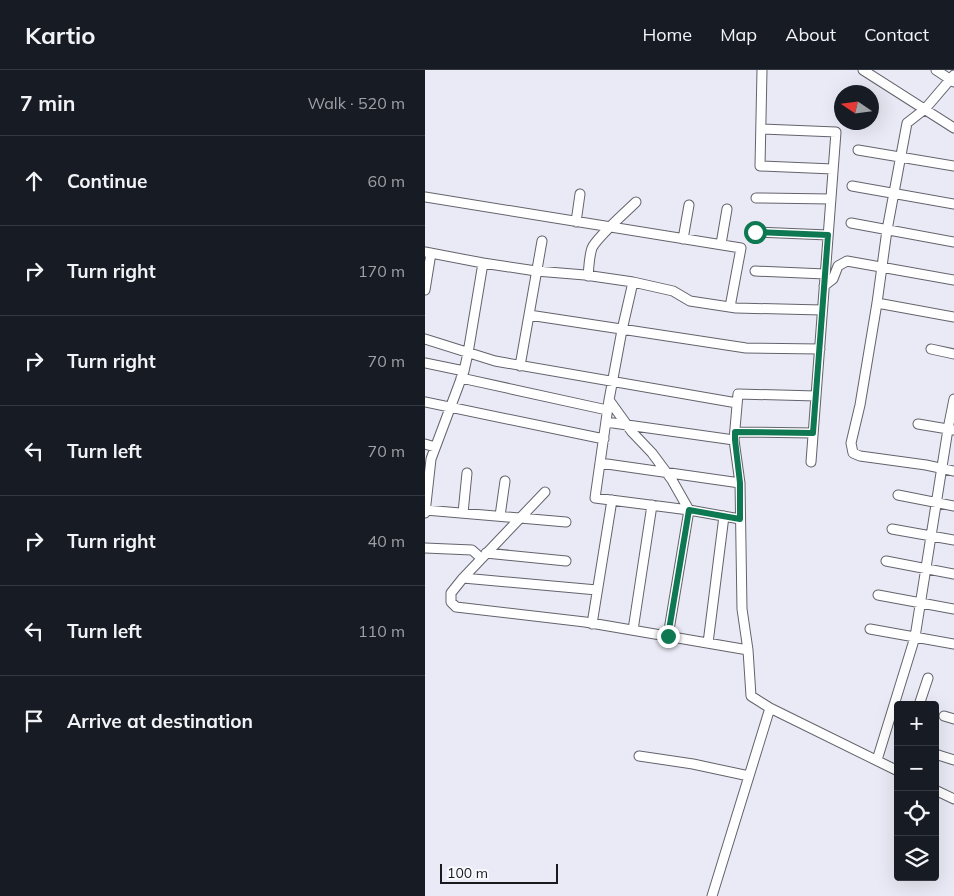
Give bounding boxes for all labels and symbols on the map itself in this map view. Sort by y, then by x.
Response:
north arrow [834,85,879,130]
route start [744,221,767,244]
route end [657,625,680,648]
scale bar [440,861,557,884]

